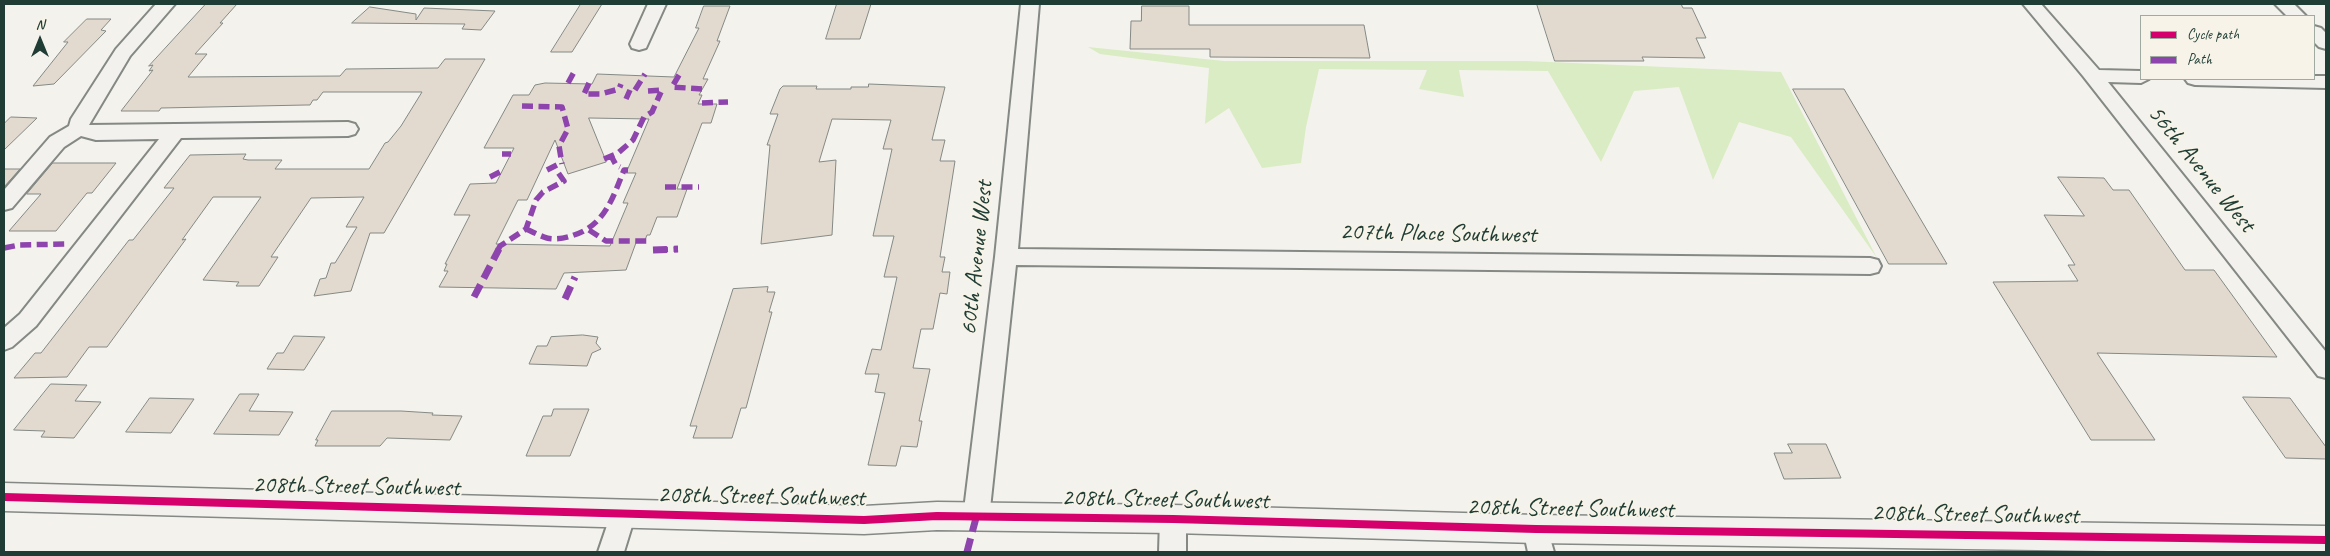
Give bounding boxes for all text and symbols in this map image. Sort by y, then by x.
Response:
north arrow [15,15,65,65]
legend [2140,15,2315,80]
text: N [36,16,44,33]
text: Cycle path [2187,25,2239,44]
text: Path [2187,50,2212,69]
street label: 56th Avenue West [2141,99,2261,239]
street label: 60th Avenue West [954,179,1000,337]
street label: 207th Place Southwest [1339,217,1537,251]
street label: 208th Street Southwest [252,470,460,504]
street label: 208th Street Southwest [657,480,865,514]
street label: 208th Street Southwest [1061,483,1269,517]
street label: 208th Street Southwest [1466,492,1674,526]
street label: 208th Street Southwest [1871,498,2079,532]

